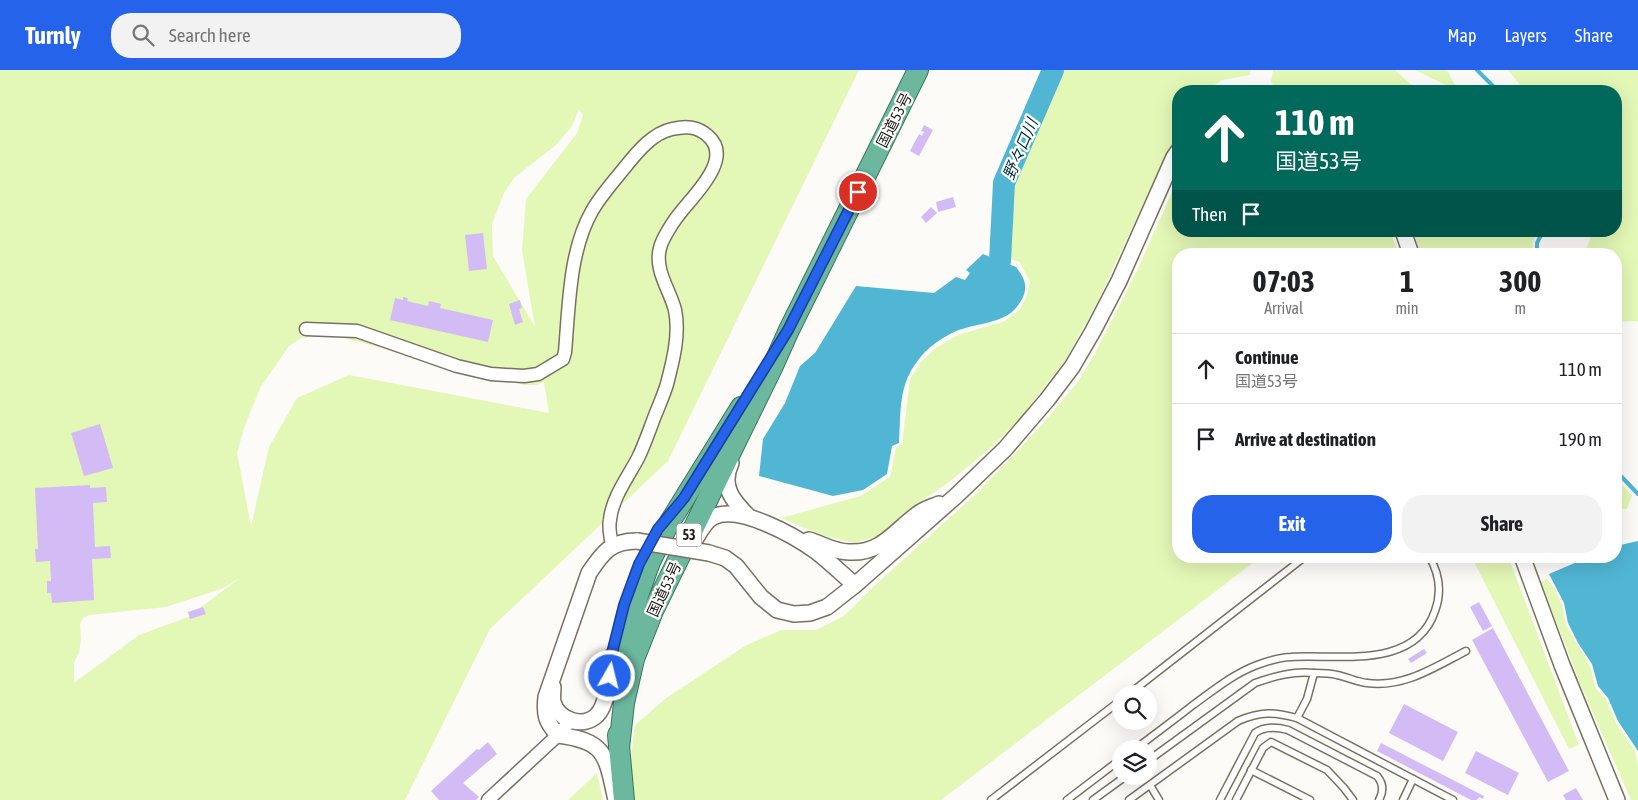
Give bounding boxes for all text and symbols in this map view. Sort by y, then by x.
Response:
search box [111,13,461,58]
icon: search [129,21,157,49]
text: Turnly [25,22,81,49]
text: Search here [169,24,251,46]
text: Map [1447,25,1476,46]
text: Layers [1504,25,1547,46]
text: Share [1575,25,1613,46]
street label: 国道53号 [873,90,915,150]
text: 110 m [1275,102,1354,142]
icon: ahead [1192,105,1257,170]
water label: 野々口川 [999,114,1042,182]
text: 国道53号 [1275,148,1362,174]
pin [837,171,879,213]
icon: arrive [844,178,872,206]
icon: arrive [1237,200,1265,228]
text: Then [1192,203,1227,225]
text: 07:03 [1253,264,1315,298]
text: 1 [1400,264,1414,298]
text: 300 [1499,264,1541,298]
text: Arrival [1264,299,1303,317]
text: min [1396,299,1419,317]
text: m [1514,299,1526,317]
text: Continue [1235,346,1299,368]
icon: ahead [1192,355,1220,383]
text: 110 m [1559,358,1602,380]
text: 国道53号 [1235,372,1298,390]
icon: arrive [1192,425,1220,453]
text: Arrive at destination [1235,428,1376,450]
text: 190 m [1559,428,1602,450]
button: Exit [1192,495,1392,553]
button: Share [1402,495,1602,553]
road number: 53 [676,524,702,546]
street label: 国道53号 [644,559,684,619]
position arrow [583,649,635,701]
map controls [1112,685,1157,785]
button: search [1112,685,1157,730]
button: layers [1112,740,1157,785]

